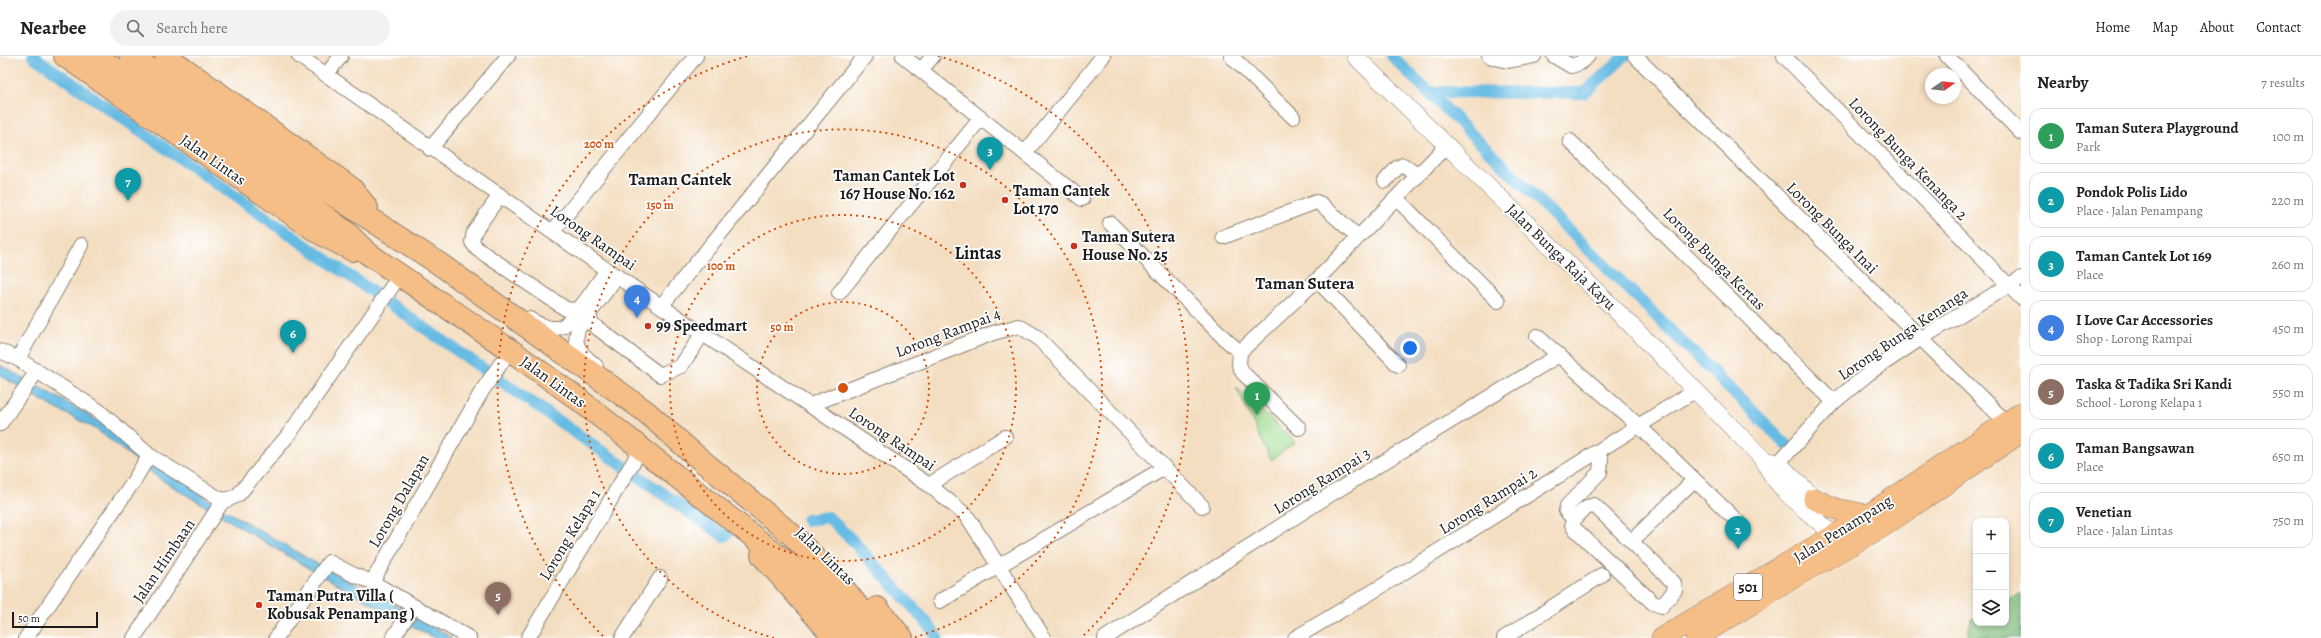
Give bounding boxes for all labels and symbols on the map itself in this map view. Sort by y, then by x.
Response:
north arrow [1925,68,1961,104]
street label: Lorong Bunga Kenanga 2 [1843,93,1973,226]
street label: Jalan Lintas [176,129,250,191]
text: 200 m [584,136,614,152]
pin: 3 [977,137,1003,170]
place label: Taman Cantek Lot 167 House No. 162 [834,165,956,205]
pin: 7 [115,168,141,201]
district label: Taman Cantek [629,168,732,191]
street label: Lorong Bunga Inai [1781,177,1883,279]
marker: Taman Cantek Lot 167 House No. 162 [958,180,968,190]
place label: Taman Cantek Lot 170 [1013,180,1110,220]
marker: Taman Cantek Lot 170 [1000,195,1010,205]
text: 150 m [646,197,674,213]
street label: Jalan Bunga Raja Kayu [1501,199,1621,316]
street label: Lorong Rampai [545,200,641,276]
street label: Lorong Bunga Kertas [1658,203,1770,315]
place label: Taman Sutera House No. 25 [1082,226,1176,266]
district label: Lintas [955,241,1001,265]
marker: Taman Sutera House No. 25 [1069,241,1079,251]
text: 100 m [707,258,735,274]
district label: Taman Sutera [1255,272,1355,295]
street label: Lorong Bunga Kenanga [1834,282,1973,386]
pin: 4 [624,285,650,318]
street label: Lorong Rampai 4 [892,303,1004,363]
place label: 99 Speedmart [656,315,748,337]
text: 50 m [770,319,794,335]
pin: 6 [280,320,306,353]
marker: 99 Speedmart [643,321,653,331]
your location [1400,338,1420,358]
street label: Jalan Lintas [516,351,590,413]
centre of rings [836,381,850,395]
pin: 1 [1244,382,1270,415]
street label: Lorong Rampai [844,402,940,476]
street label: Lorong Rampai 3 [1269,442,1375,520]
street label: Lorong Dalapan [363,450,435,552]
street label: Lorong Rampai 2 [1435,462,1541,540]
street label: Lorong Kelapa 1 [534,485,606,585]
street label: Jalan Penampang [1789,490,1897,568]
street label: Jalan Himbaan [128,514,200,607]
pin: 2 [1725,516,1751,549]
street label: Jalan Lintas [790,522,860,590]
road number: 501 [1734,574,1762,600]
pin: 5 [485,582,511,615]
place label: Taman Putra Villa ( Kobusak Penampang ) [267,585,415,625]
marker: Taman Putra Villa ( Kobusak Penampang ) [254,600,264,610]
scale bar [12,610,98,629]

